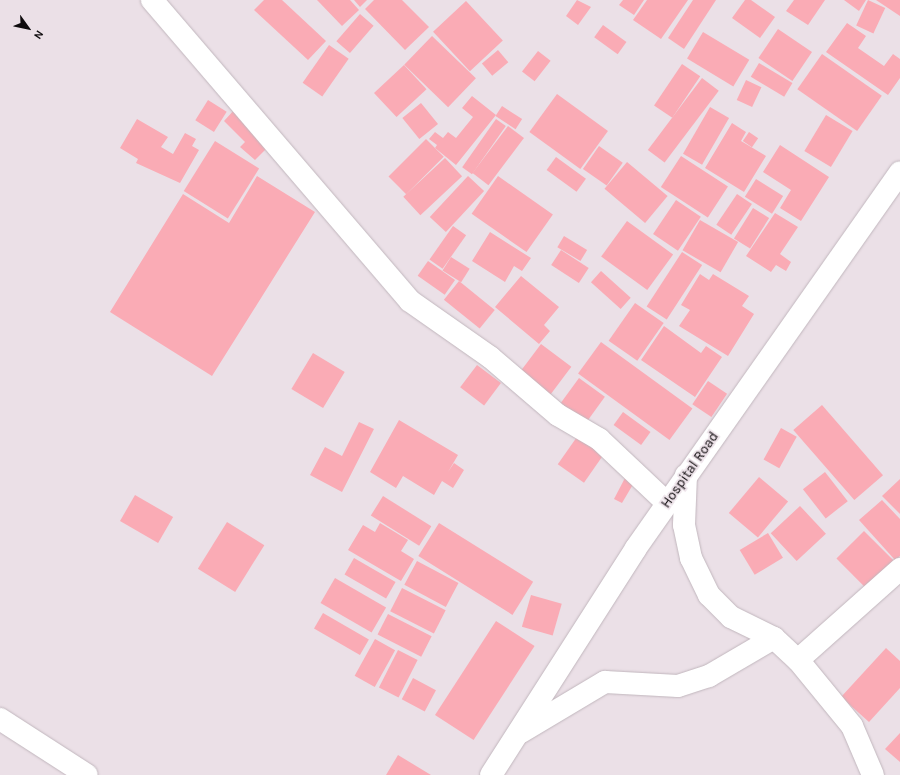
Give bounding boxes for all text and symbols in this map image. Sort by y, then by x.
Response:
north arrow [8,8,48,48]
text: N [31,28,46,42]
street label: Hospital Road [658,429,722,511]

